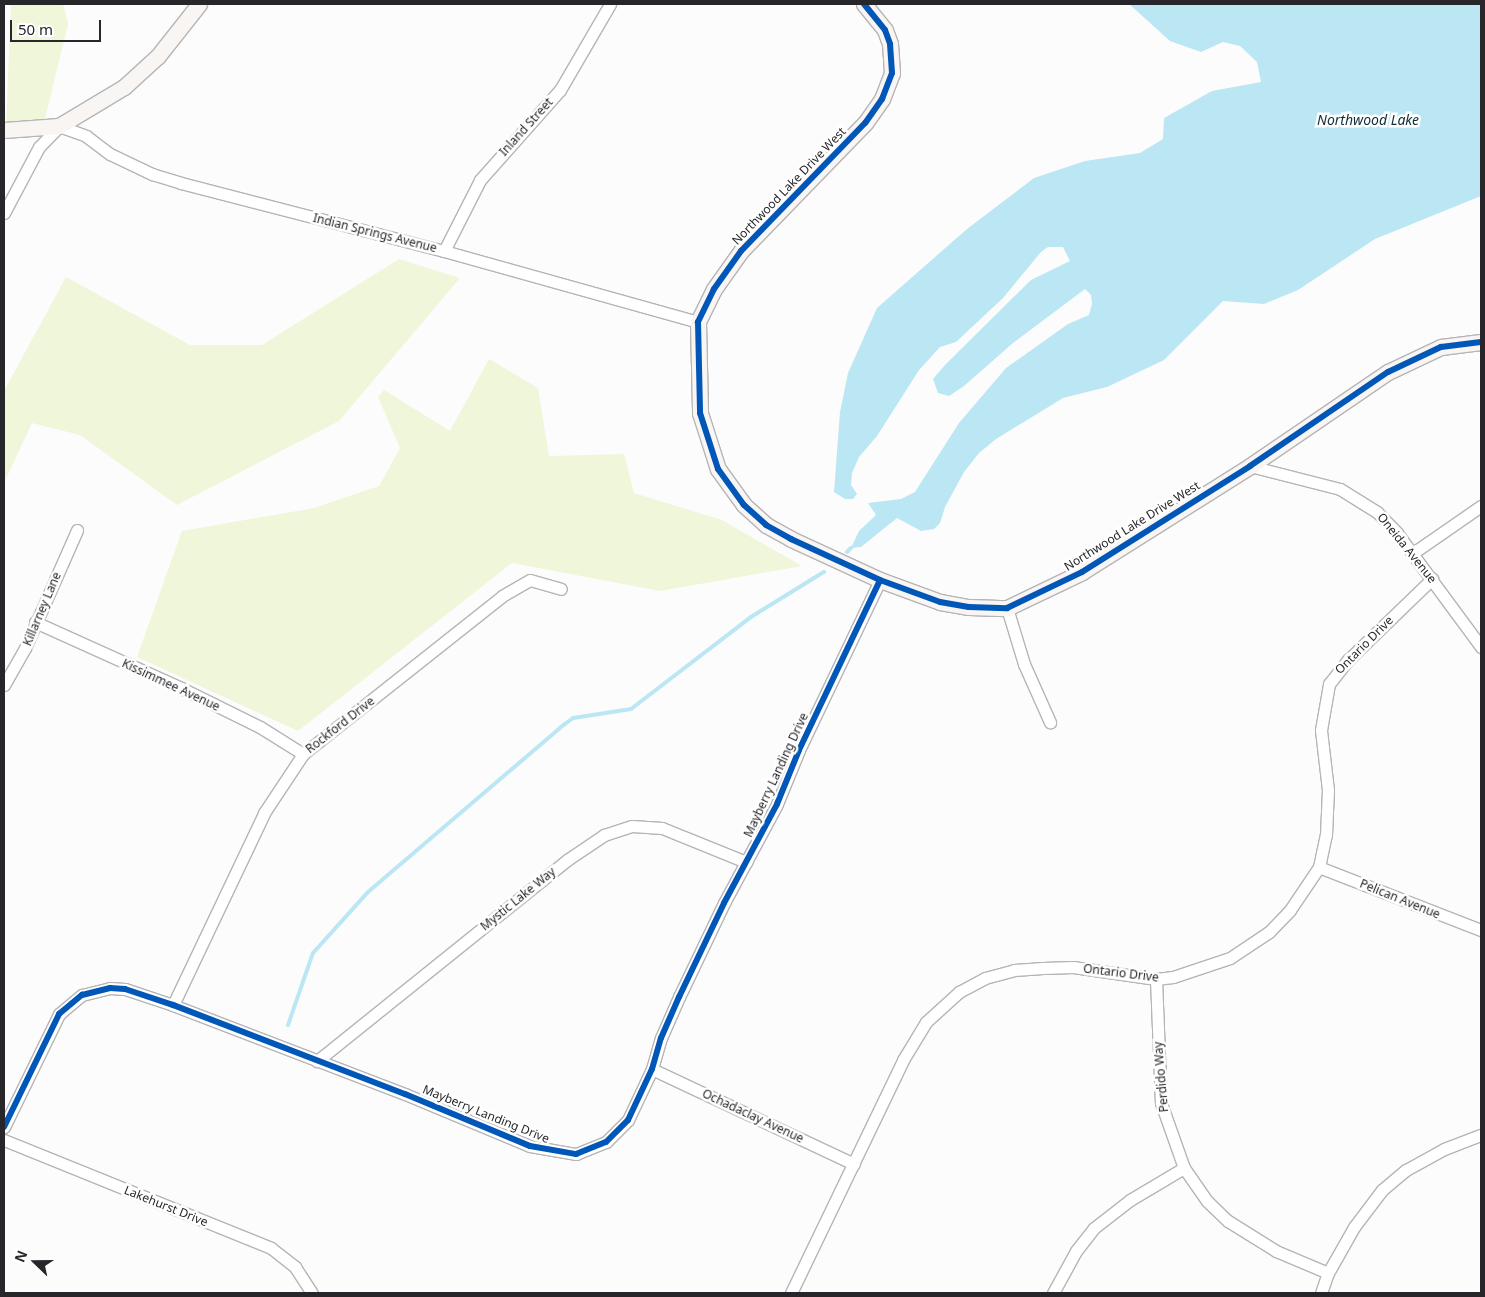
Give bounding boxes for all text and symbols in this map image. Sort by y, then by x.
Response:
scale bar [12,10,104,42]
text: 50 m [18,19,53,39]
street label: Inland Street [496,95,556,159]
water label: Northwood Lake [1317,112,1419,128]
street label: Northwood Lake Drive West [729,124,849,248]
street label: Indian Springs Avenue [312,211,438,255]
street label: Northwood Lake Drive West [1061,478,1203,574]
street label: Oneida Avenue [1374,510,1440,586]
street label: Killarney Lane [20,570,64,648]
street label: Ontario Drive [1332,613,1396,677]
street label: Kissimmee Avenue [120,656,222,714]
street label: Rockford Drive [303,694,377,756]
street label: Mayberry Landing Drive [741,711,811,839]
street label: Mystic Lake Way [478,864,558,934]
street label: Pelican Avenue [1358,876,1442,922]
street label: Ontario Drive [1082,961,1160,985]
street label: Perdido Way [1151,1041,1171,1113]
street label: Mayberry Landing Drive [420,1082,552,1146]
street label: Ochadaclay Avenue [700,1086,806,1146]
street label: Lakehurst Drive [122,1183,210,1229]
north arrow [10,1237,60,1287]
text: N [10,1247,32,1265]

